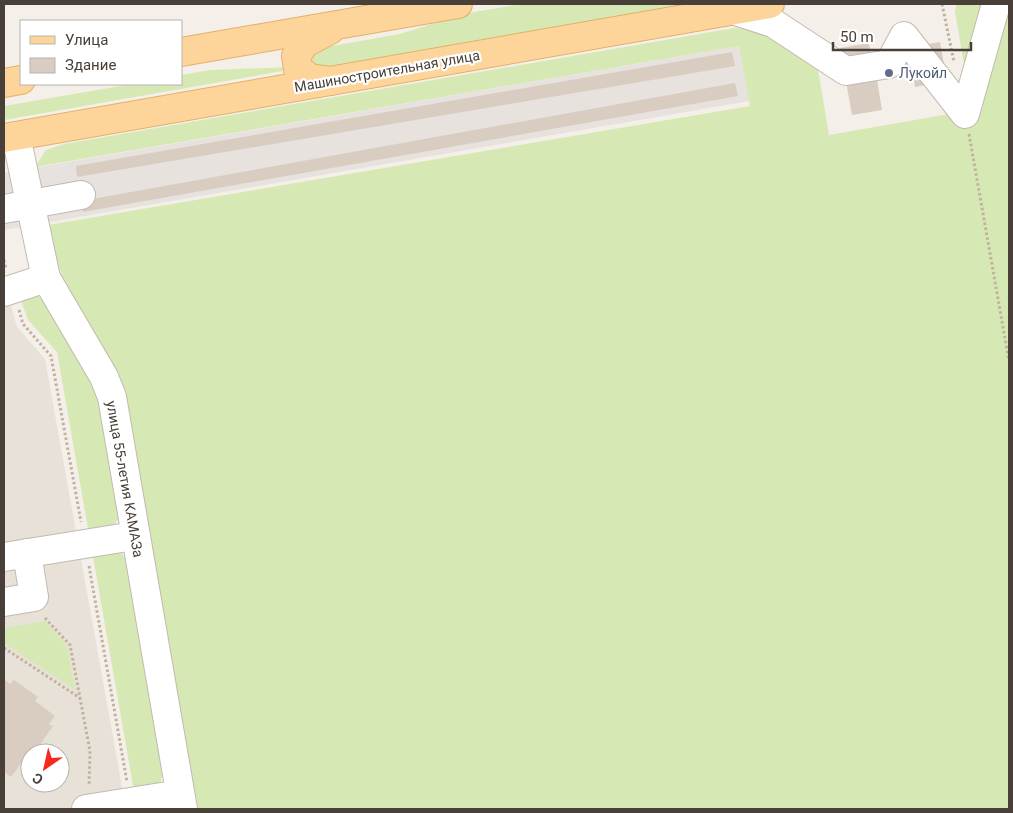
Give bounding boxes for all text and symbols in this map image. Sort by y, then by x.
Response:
legend [20,20,182,85]
scale bar [833,20,970,52]
text: 50 m [840,28,874,46]
text: Улица [65,31,108,49]
street label: Машиностроительная улица [293,47,481,95]
text: Здание [65,56,116,74]
place label: Лукойл [899,65,947,81]
marker: Лукойл [883,67,895,79]
street label: улица 55-летия КАМАЗа [103,400,147,558]
north arrow [20,743,70,793]
text: С [29,770,46,788]

